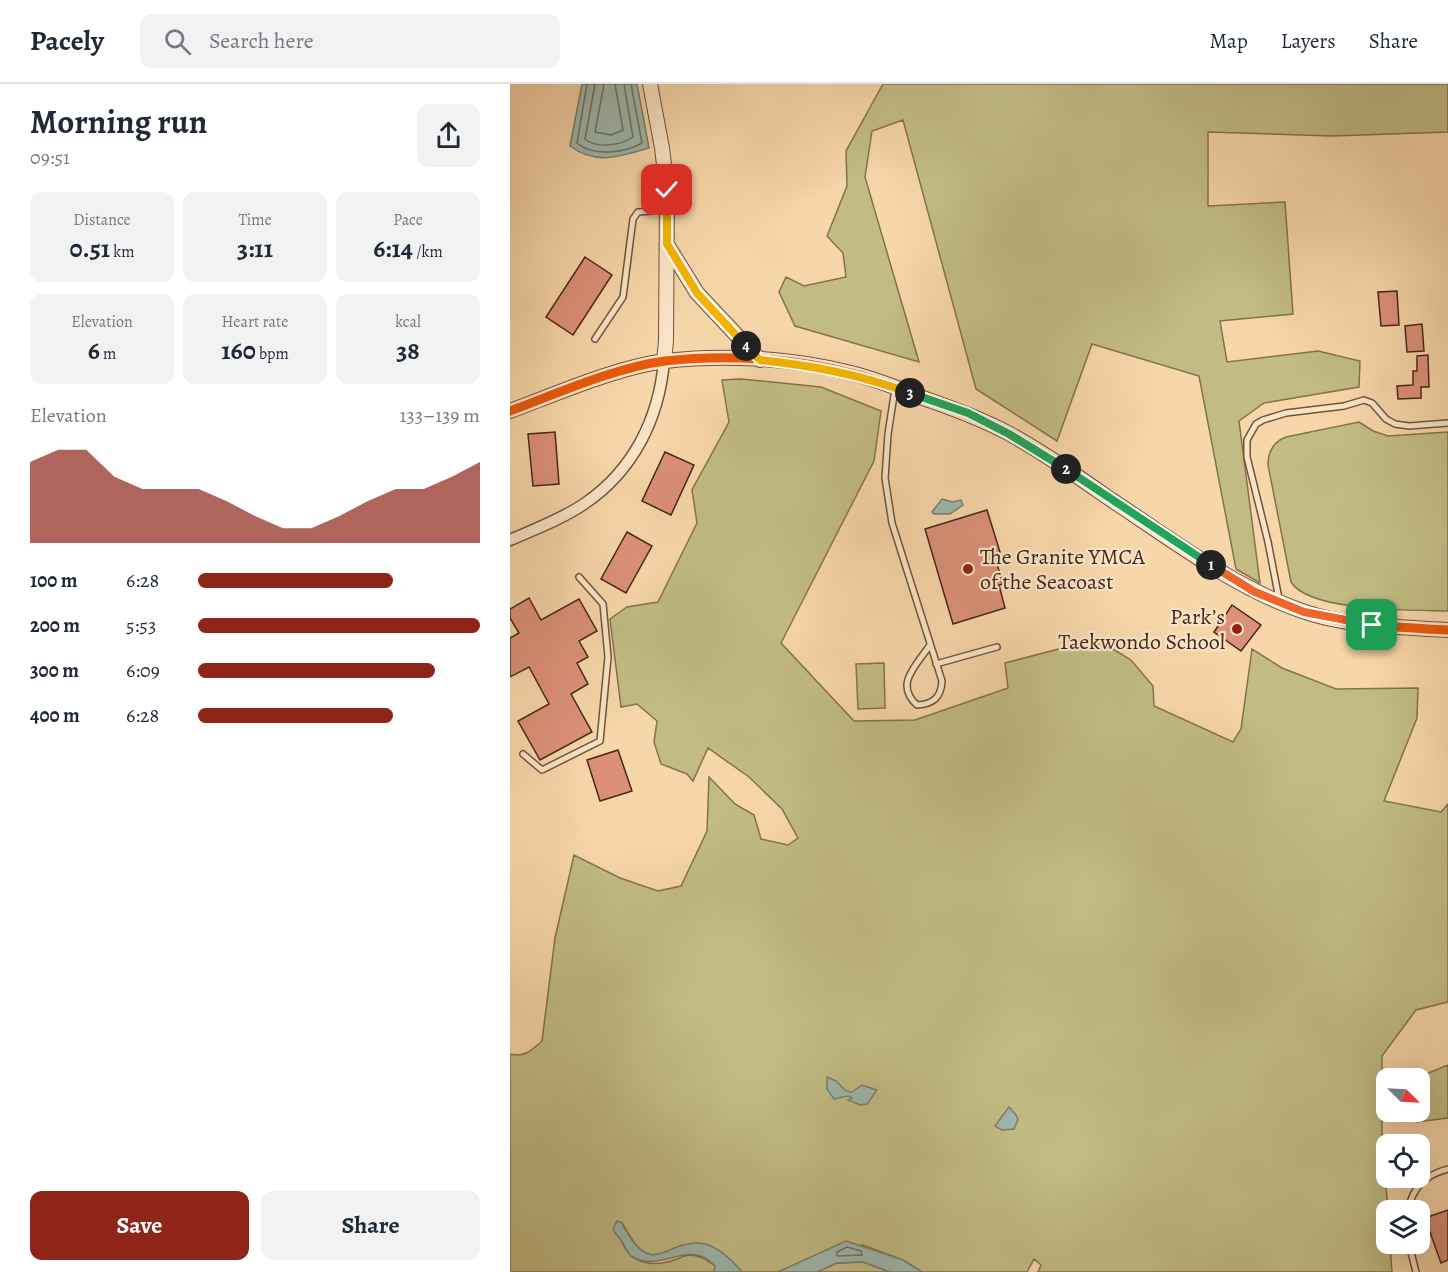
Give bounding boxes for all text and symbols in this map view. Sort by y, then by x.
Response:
search box [140,14,560,68]
text: Pacely [30,22,104,60]
icon: search [161,25,194,58]
text: Search here [209,26,314,56]
text: Map [1209,27,1248,55]
text: Layers [1281,27,1336,55]
text: Share [1369,27,1418,55]
text: Morning run [30,99,207,144]
button: share [417,104,480,167]
text: 09:51 [30,144,70,171]
pin [641,164,692,215]
icon: check [650,173,683,206]
text: Distance [73,209,131,231]
text: Time [238,209,272,231]
text: Pace [393,209,423,231]
text: 0.51 [69,231,110,266]
text: 3:11 [237,231,273,266]
text: 6:14 [373,231,413,266]
text: km [110,241,135,263]
text: /km [413,241,443,263]
text: Elevation [71,311,133,333]
text: Heart rate [222,311,288,333]
text: kcal [395,311,421,333]
pin: 4 [731,331,761,361]
text: 6 [88,333,100,368]
text: 160 [221,333,256,368]
text: 38 [396,333,420,368]
text: 4 [742,335,750,357]
text: m [100,343,116,365]
text: bpm [256,343,289,365]
pin: 3 [895,378,925,408]
text: 3 [907,382,913,404]
text: Elevation [30,402,107,429]
text: 133–139 m [400,402,480,429]
pin: 2 [1051,454,1081,484]
text: 2 [1062,458,1070,480]
place label: The Granite YMCA of the Seacoast [980,542,1146,597]
pin: 1 [1196,550,1226,580]
text: 1 [1208,554,1214,576]
marker: The Granite YMCA of the Seacoast [961,562,975,576]
text: 100 m [30,567,78,594]
text: 6:28 [126,567,159,594]
pin [1346,599,1397,650]
place label: Park’s Taekwondo School [1058,602,1225,657]
icon: arrive [1355,608,1388,641]
text: 200 m [30,612,80,639]
text: 5:53 [126,612,156,639]
marker: Park’s Taekwondo School [1230,622,1244,636]
text: 300 m [30,657,79,684]
text: 6:09 [126,657,160,684]
text: 400 m [30,702,80,729]
text: 6:28 [126,702,159,729]
north arrow [1376,1068,1430,1122]
map controls [1376,1068,1430,1254]
button: locate [1376,1134,1430,1188]
button: Save [30,1191,249,1260]
button: Share [261,1191,480,1260]
button: layers [1376,1200,1430,1254]

